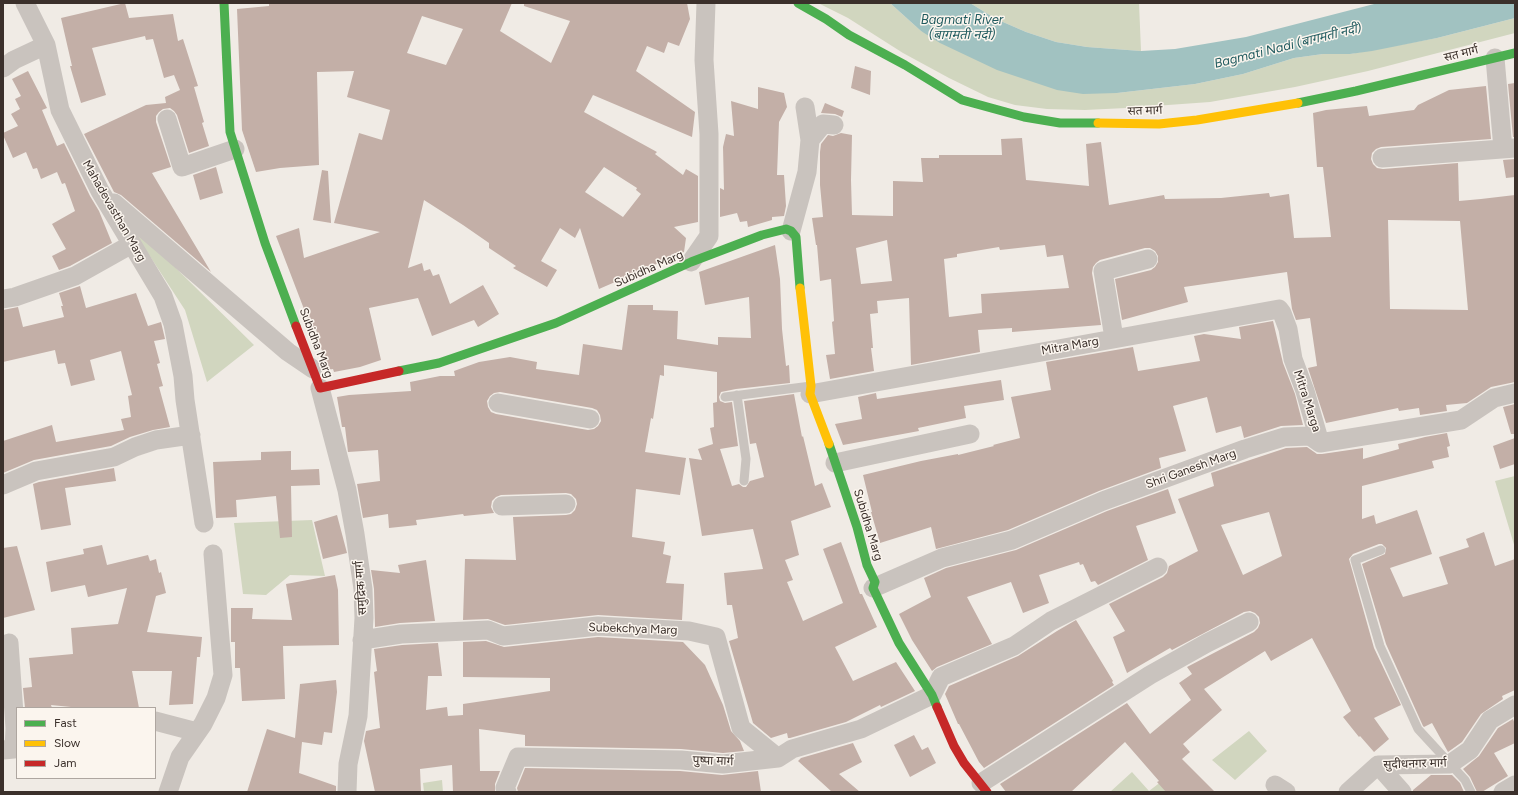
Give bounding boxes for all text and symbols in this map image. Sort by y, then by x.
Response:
water label: Bagmati River (बागमती नदी) [921,12,1003,43]
water label: Bagmati Nadi (बागमती नदी) [1213,20,1363,72]
street label: सत मार्ग [1442,43,1480,65]
street label: सत मार्ग [1127,103,1163,119]
street label: Mahadevasthan Marg [79,158,149,264]
street label: Subidha Marg [612,247,686,291]
street label: Subidha Marg [296,306,336,380]
street label: Mitra Marg [1040,334,1100,358]
street label: Mitra Marga [1290,368,1324,434]
street label: Shri Ganesh Marg [1144,446,1238,492]
street label: Subidha Marg [850,487,886,563]
street label: समुद्रिक मार्ग [352,561,370,615]
street label: Subekchya Marg [588,620,678,638]
legend [16,707,156,779]
text: Fast [54,716,77,730]
text: Slow [54,736,80,750]
street label: पुष्पा मार्ग [692,753,734,769]
text: Jam [54,756,77,770]
street label: सुदीधनगर मार्ग [1383,756,1447,772]

